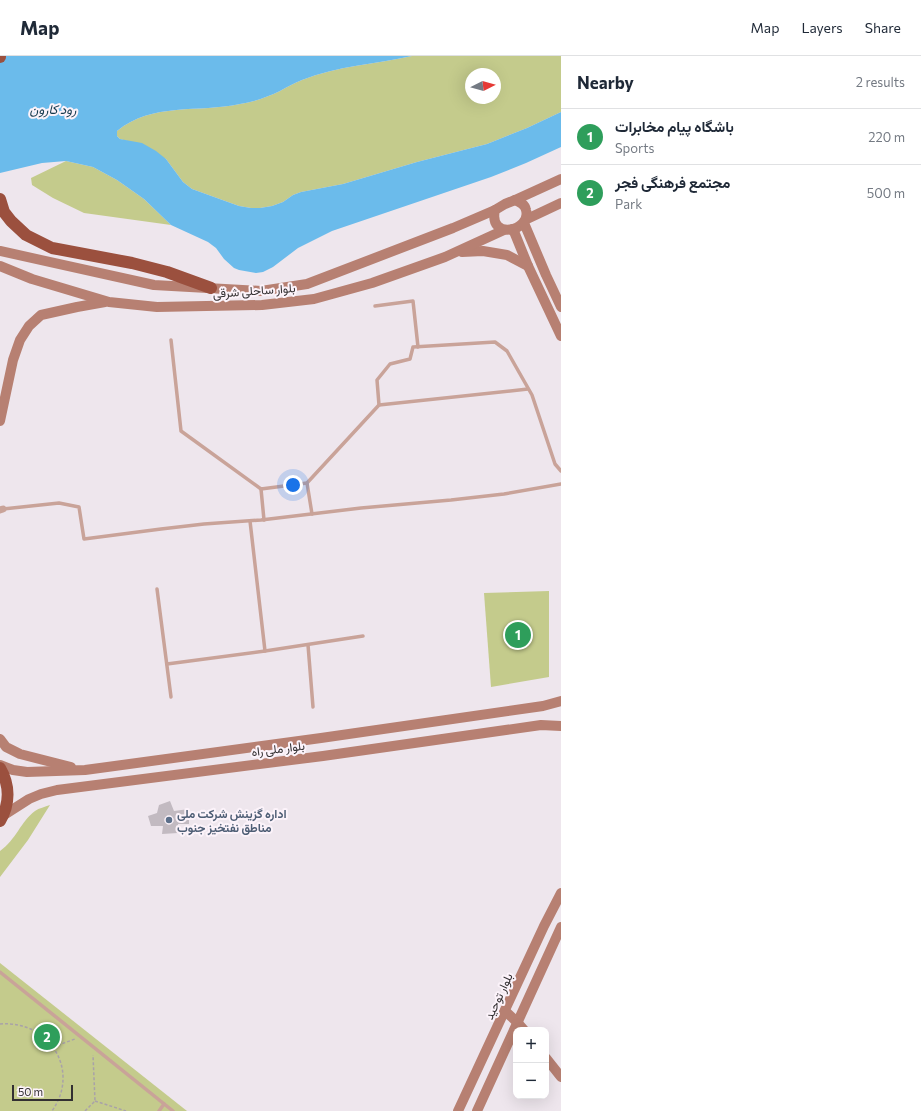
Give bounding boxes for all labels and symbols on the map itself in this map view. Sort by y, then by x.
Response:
north arrow [465,68,501,104]
water label: رود کارون [30,101,77,118]
street label: بلوار ساحلی شرقی [212,280,296,302]
your location [283,475,303,495]
pin: 1 [505,620,531,650]
street label: بلوار ملی راه [250,738,306,760]
place label: اداره گزینش شرکت ملی مناطق نفتخیز جنوب [177,806,287,836]
marker: اداره گزینش شرکت ملی مناطق نفتخیز جنوب [164,815,174,825]
street label: بلوار توحید [481,971,517,1022]
pin: 2 [34,1022,60,1052]
scale bar [12,1083,73,1102]

